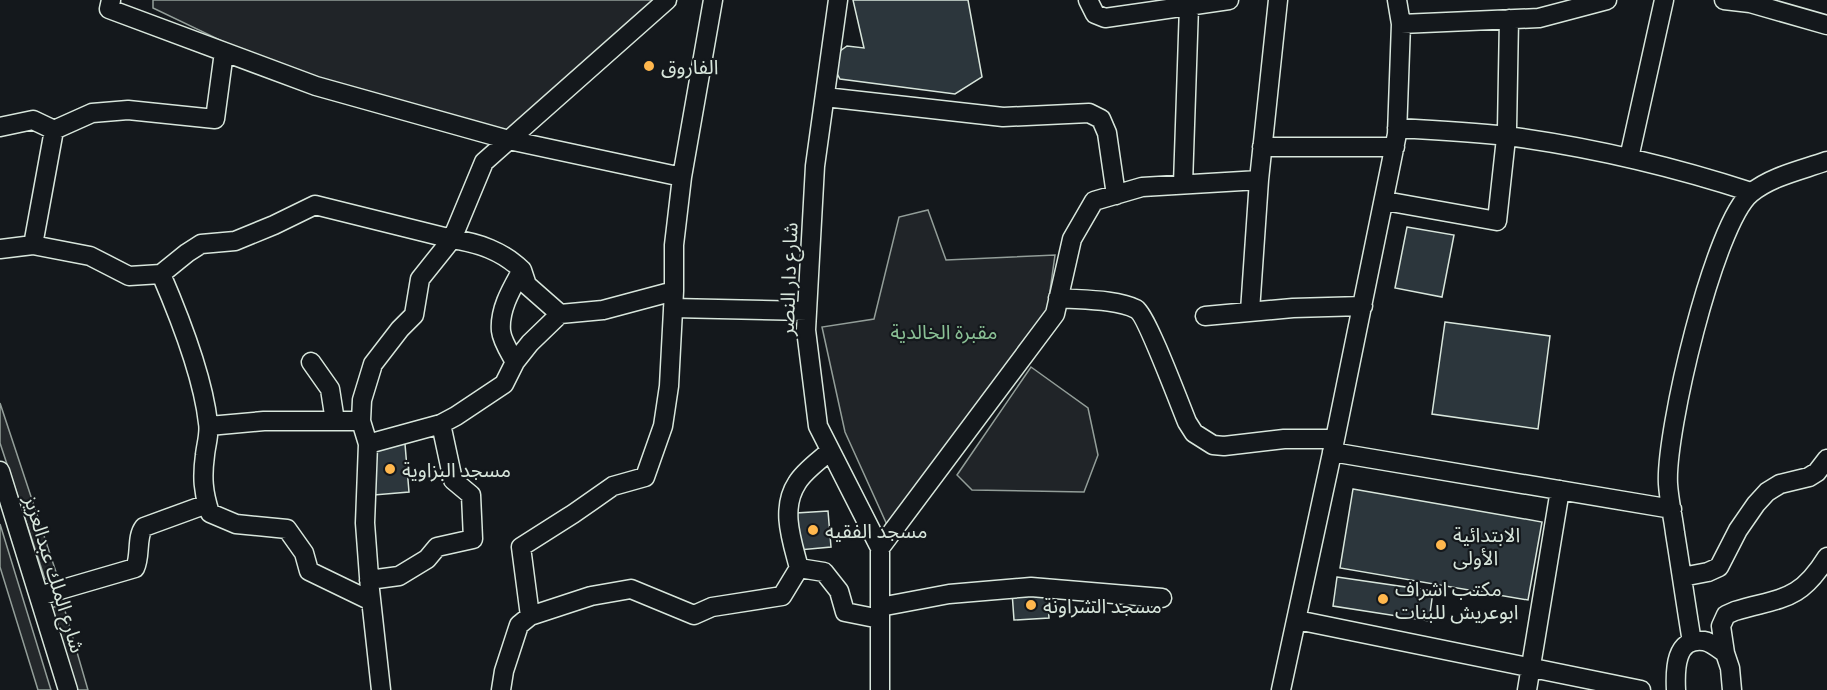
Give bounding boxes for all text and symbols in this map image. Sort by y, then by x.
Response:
place label: الفاروق [661,55,718,79]
marker: الفاروق [642,59,656,73]
street label: شارع دار النصر [774,222,805,337]
park label: مقبرة الخالدية [890,320,998,344]
place label: مسجد البزاوية [402,458,511,482]
marker: مسجد البزاوية [383,462,397,476]
street label: شارع الملك عبدالعزيز [16,492,90,657]
place label: مسجد الفقيه [825,519,927,542]
marker: مسجد الفقيه [806,523,820,537]
place label: الابتدائية الأولى [1453,523,1520,570]
marker: الابتدائية الأولى [1434,538,1448,552]
place label: مكتب اشراف ابوعريش للبنات [1395,577,1519,624]
marker: مكتب اشراف ابوعريش للبنات [1376,592,1390,606]
place label: مسجد الشراونة [1043,594,1162,618]
marker: مسجد الشراونة [1024,598,1038,612]

